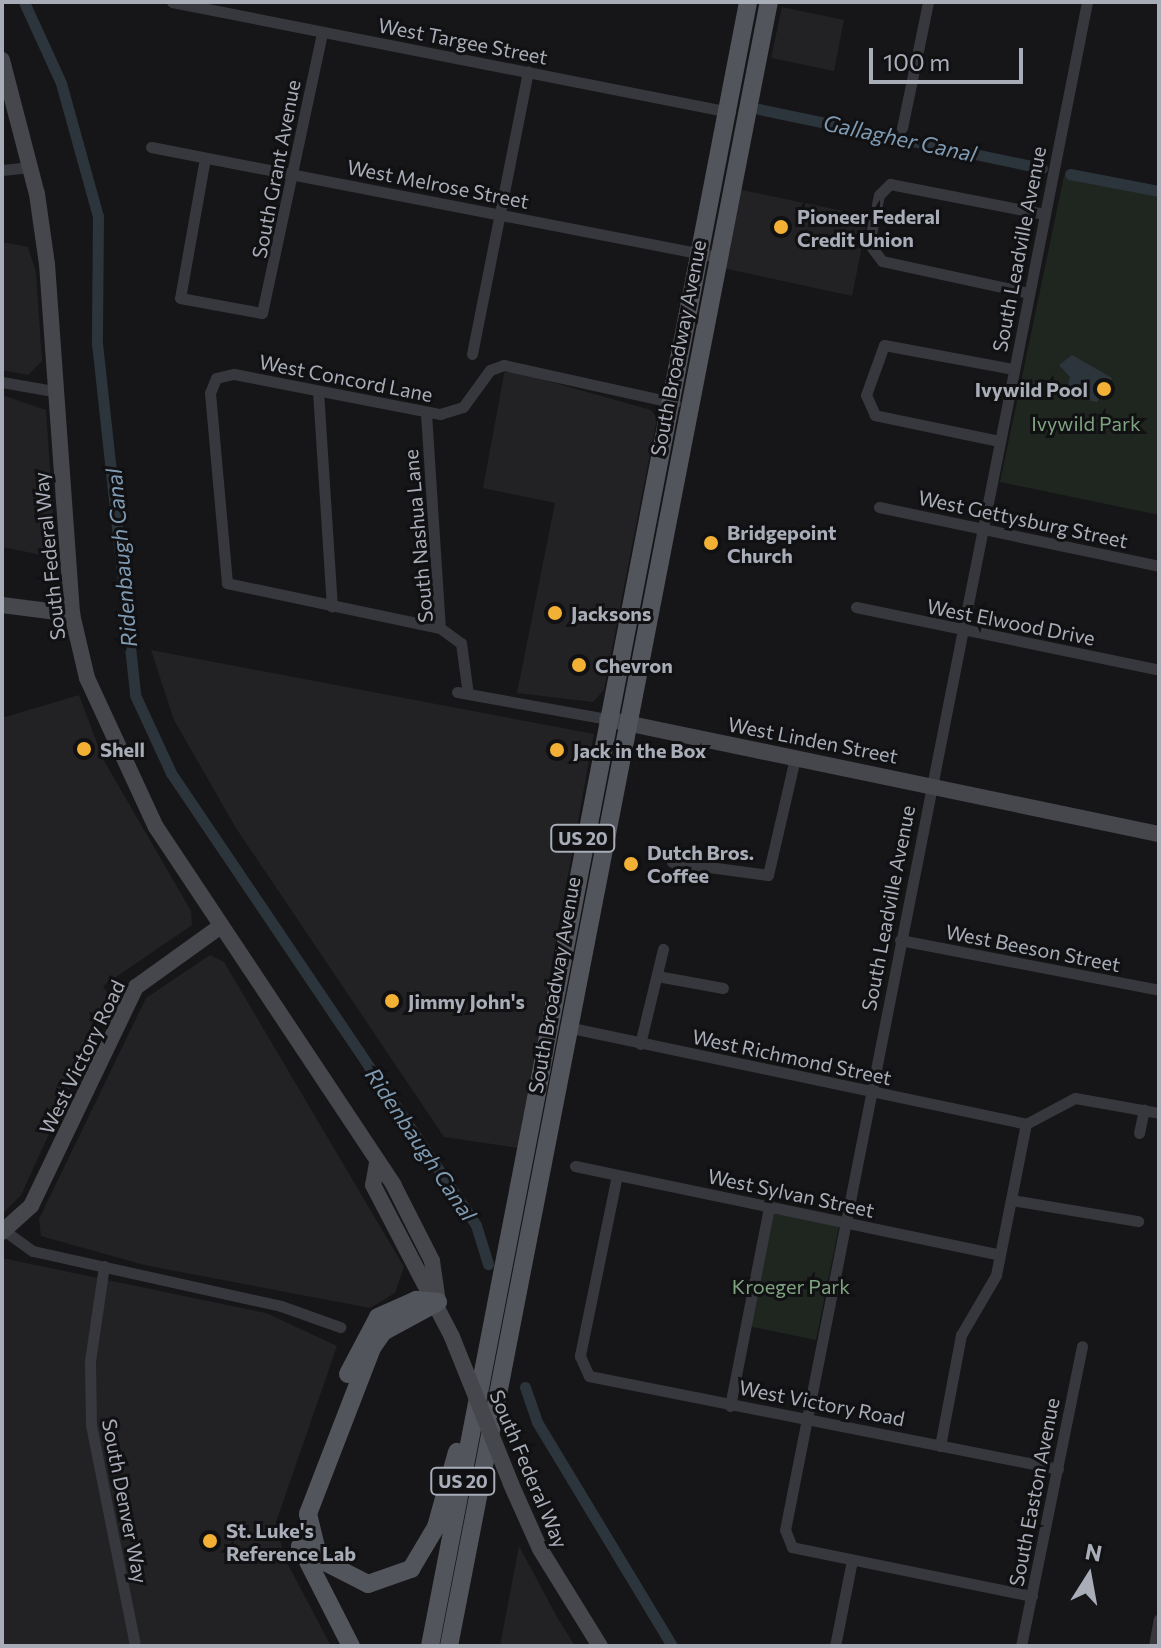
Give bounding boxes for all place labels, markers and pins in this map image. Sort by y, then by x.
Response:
place label: Pioneer Federal Credit Union [797,204,940,251]
marker: Pioneer Federal Credit Union [772,218,790,236]
place label: Ivywild Pool [975,377,1088,401]
marker: Ivywild Pool [1095,380,1113,398]
place label: Bridgepoint Church [727,520,836,567]
marker: Bridgepoint Church [702,534,720,552]
place label: Jacksons [571,601,651,625]
marker: Jacksons [546,604,564,622]
place label: Chevron [595,653,673,677]
marker: Chevron [570,656,588,674]
place label: Shell [100,737,145,761]
place label: Jack in the Box [573,738,706,762]
marker: Shell [75,740,93,758]
marker: Jack in the Box [548,741,566,759]
place label: Dutch Bros. Coffee [647,840,754,887]
marker: Dutch Bros. Coffee [622,855,640,873]
place label: Jimmy John's [408,989,525,1013]
marker: Jimmy John's [383,992,401,1010]
place label: St. Luke's Reference Lab [226,1518,356,1565]
marker: St. Luke's Reference Lab [201,1532,219,1550]

